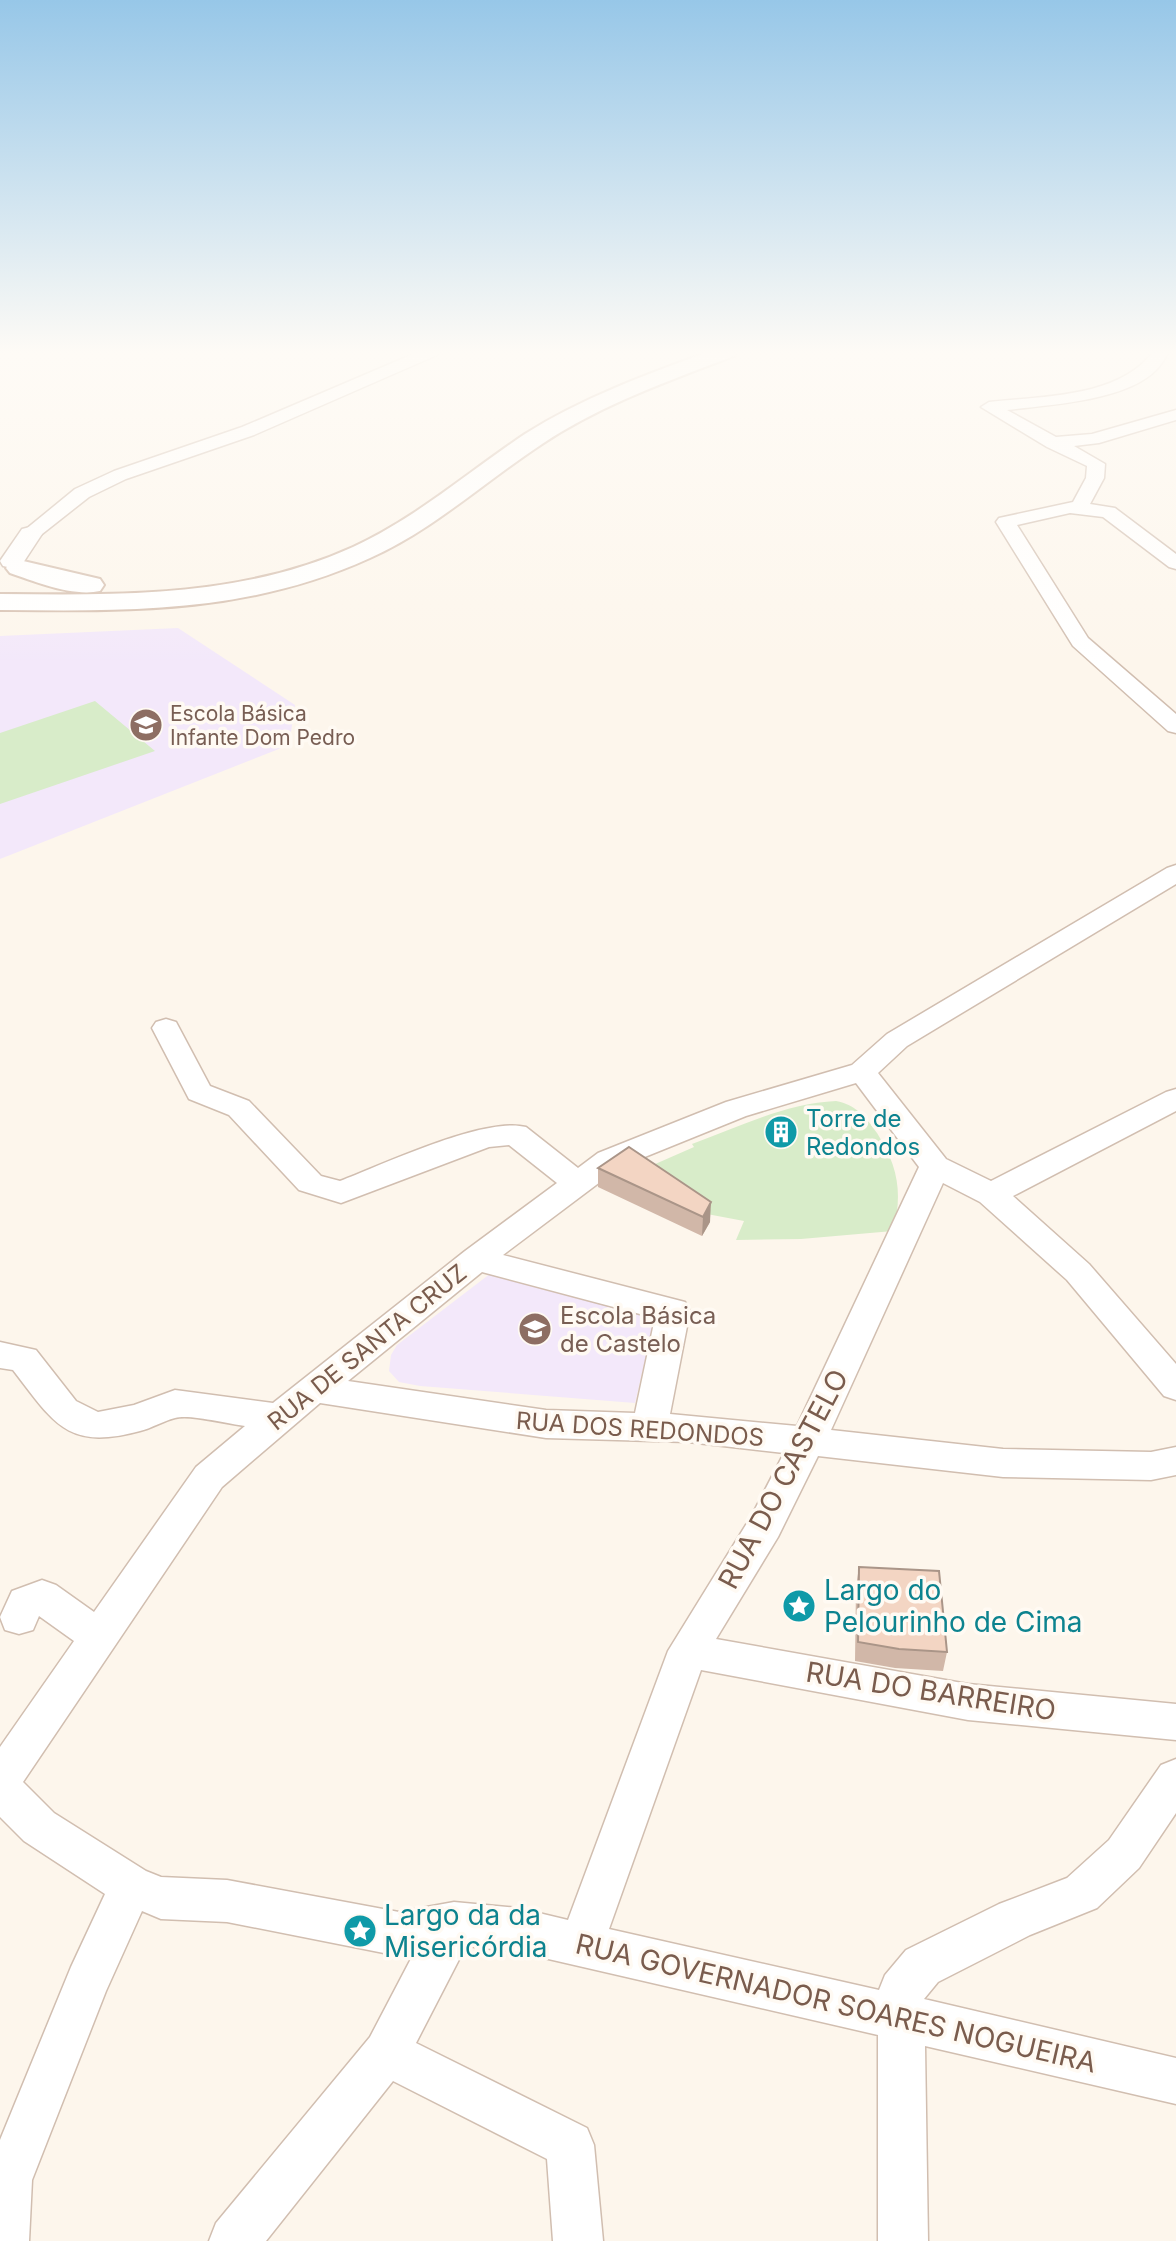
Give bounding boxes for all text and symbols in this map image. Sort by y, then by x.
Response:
place label: Escola Básica Infante Dom Pedro [170,701,355,750]
school or university icon: Escola Básica Infante Dom Pedro [127,706,165,744]
place label: Torre de Redondos [806,1104,920,1161]
building icon: Torre de Redondos [762,1113,800,1151]
street label: RUA DE SANTA CRUZ [262,1258,472,1436]
place label: Escola Básica de Castelo [560,1301,716,1358]
school or university icon: Escola Básica de Castelo [516,1310,554,1348]
street label: RUA DO CASTELO [711,1363,855,1595]
street label: RUA DOS REDONDOS [515,1406,765,1452]
place label: Largo do Pelourinho de Cima [824,1573,1083,1639]
place icon: Largo do Pelourinho de Cima [780,1587,818,1625]
street label: RUA DO BARREIRO [804,1654,1058,1728]
place label: Largo da da Misericórdia [384,1898,547,1964]
place icon: Largo da da Misericórdia [341,1912,379,1950]
street label: RUA GOVERNADOR SOARES NOGUEIRA [572,1926,1100,2080]

